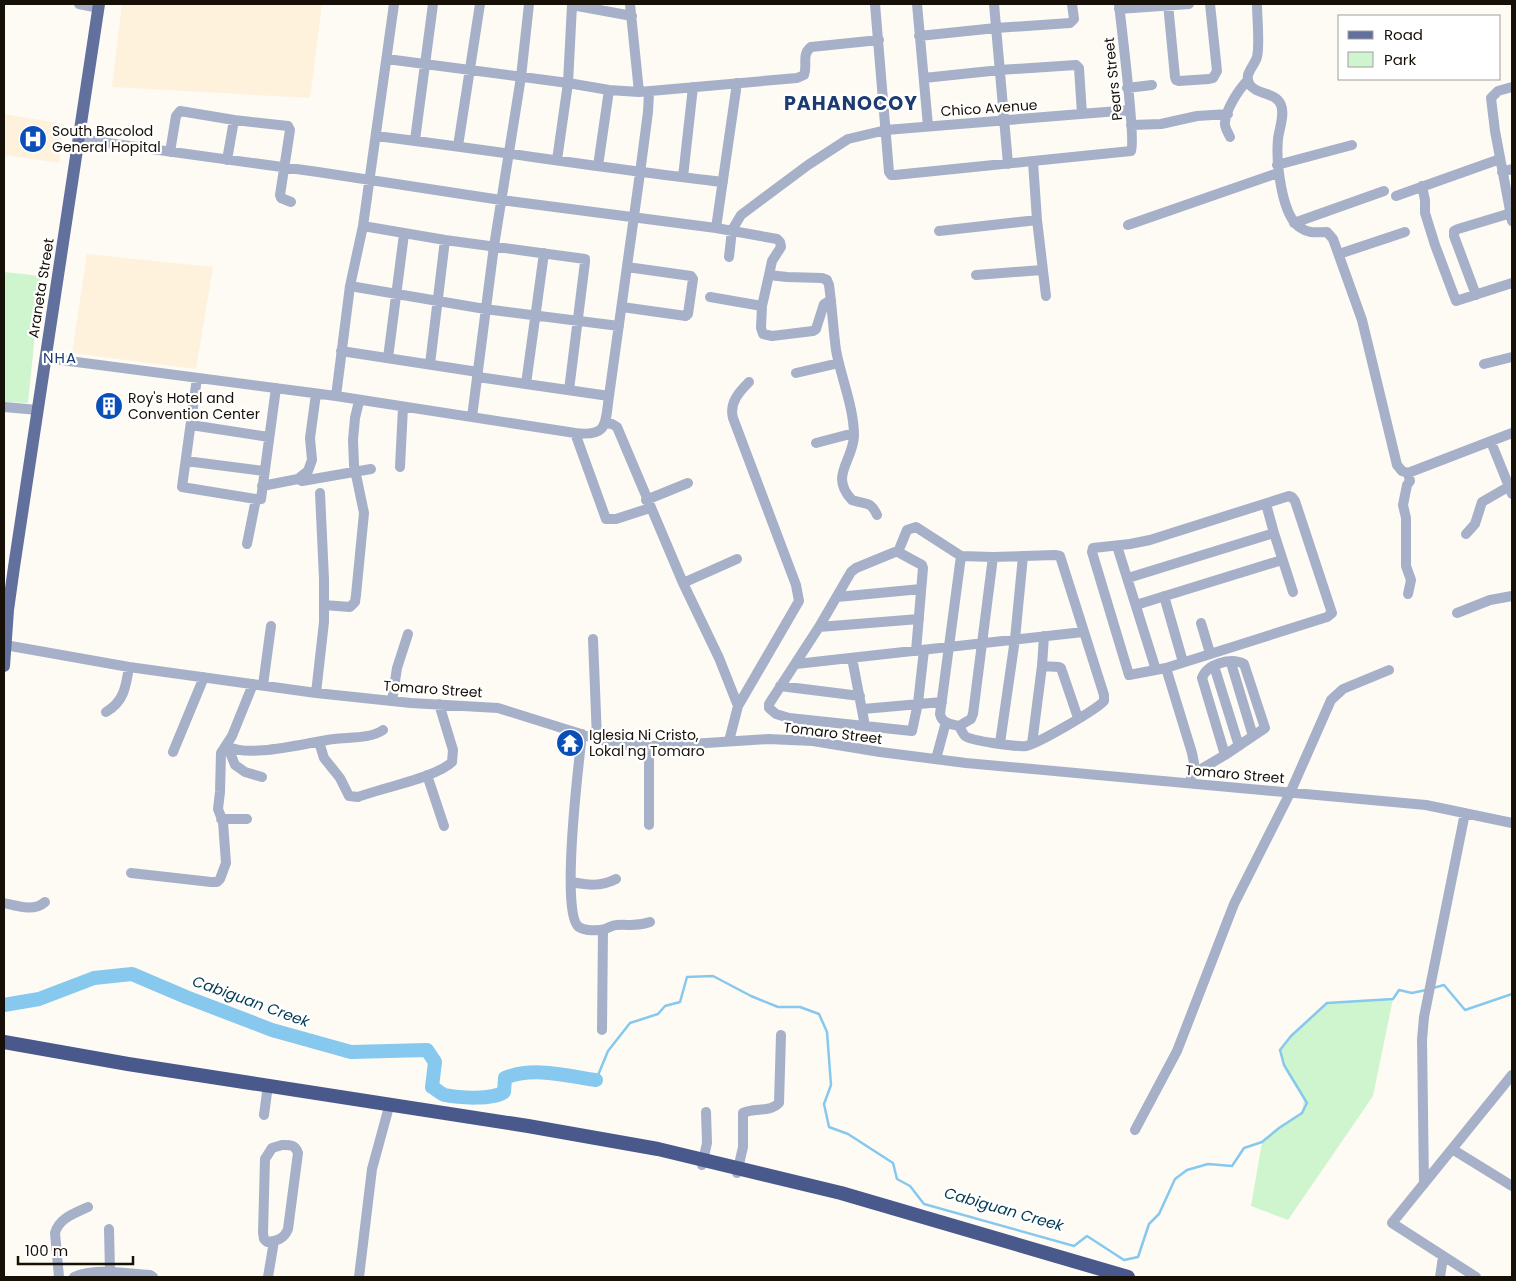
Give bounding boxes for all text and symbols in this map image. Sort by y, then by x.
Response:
legend [1338,15,1501,80]
text: Road [1384,24,1423,45]
street label: Pears Street [1099,36,1127,122]
text: Park [1384,49,1416,70]
district label: PAHANOCOY [784,90,918,117]
street label: Chico Avenue [940,95,1038,121]
place label: South Bacolod General Hopital [52,121,161,157]
hospital icon: South Bacolod General Hopital [18,124,48,154]
street label: Araneta Street [23,237,59,339]
district label: NHA [43,347,77,368]
place label: Roy's Hotel and Convention Center [128,388,260,424]
building icon: Roy's Hotel and Convention Center [94,391,124,421]
street label: Tomaro Street [383,676,483,702]
street label: Tomaro Street [782,717,884,749]
place label: Iglesia Ni Cristo, Lokal ng Tomaro [589,725,705,761]
temple icon: Iglesia Ni Cristo, Lokal ng Tomaro [555,728,585,758]
street label: Tomaro Street [1185,760,1285,788]
water label: Cabiguan Creek [190,970,314,1032]
water label: Cabiguan Creek [942,1182,1067,1236]
scale bar [18,1234,132,1266]
text: 100 m [25,1240,68,1261]

